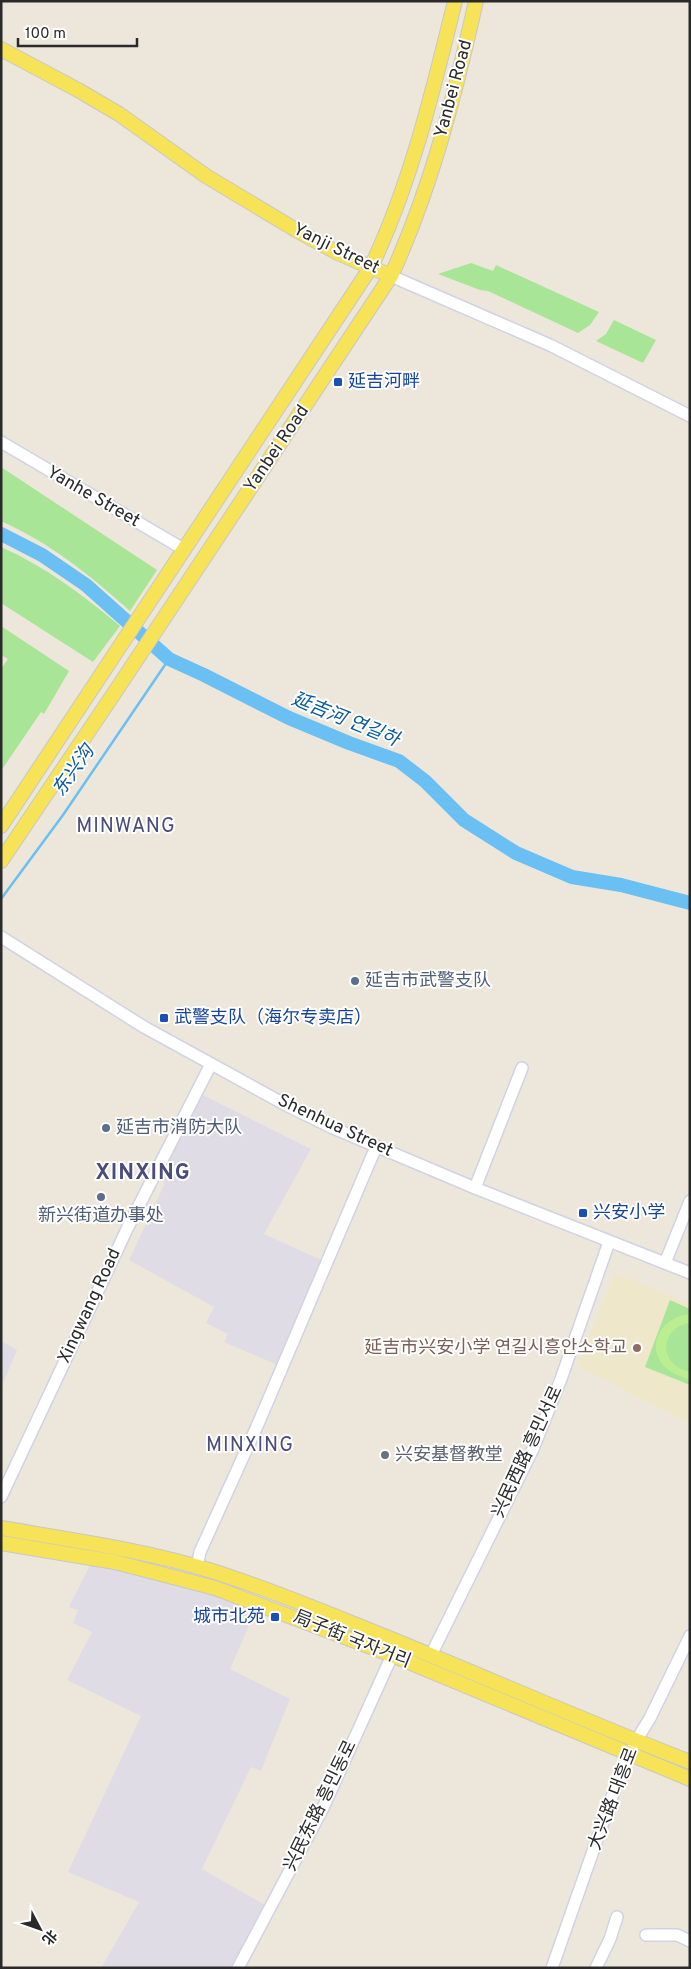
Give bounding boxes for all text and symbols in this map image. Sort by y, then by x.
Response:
scale bar [18,15,136,47]
text: 100 m [25,25,66,44]
street label: Yanbei Road [430,37,478,141]
street label: Yanji Street [289,218,383,280]
place label: 延吉河畔 [348,371,420,394]
marker: 延吉河畔 [332,376,344,388]
street label: Yanbei Road [239,401,315,497]
street label: Yanhe Street [42,461,144,533]
water label: 延吉河 연길하 [288,688,405,753]
water label: 东兴沟 [48,739,101,801]
district label: MINWANG [76,814,176,840]
place label: 延吉市武警支队 [365,970,491,993]
marker: 延吉市武警支队 [349,975,361,987]
place label: 武警支队（海尔专卖店） [174,1007,372,1030]
marker: 武警支队（海尔专卖店） [158,1012,170,1024]
street label: Shenhua Street [274,1089,396,1163]
place label: 延吉市消防大队 [116,1117,242,1140]
marker: 延吉市消防大队 [100,1122,112,1134]
district label: XINXING [95,1160,191,1187]
marker: 新兴街道办事处 [95,1191,107,1203]
place label: 兴安小学 [593,1202,665,1225]
place label: 新兴街道办事处 [38,1205,164,1228]
marker: 兴安小学 [577,1207,589,1219]
street label: Xingwang Road [53,1245,127,1367]
place label: 延吉市兴安小学 연길시흥안소학교 [364,1337,627,1360]
marker: 延吉市兴安小学 연길시흥안소학교 [631,1342,643,1354]
street label: 兴民西路 흥민서로 [487,1383,569,1521]
district label: MINXING [206,1433,294,1459]
place label: 兴安基督教堂 [395,1444,503,1467]
marker: 兴安基督教堂 [379,1449,391,1461]
place label: 城市北苑 [193,1606,265,1629]
street label: 局子街 국자거리 [290,1606,414,1674]
marker: 城市北苑 [269,1611,281,1623]
street label: 兴民东路 흥민동로 [279,1737,363,1875]
street label: 大兴路 대흥로 [584,1745,644,1853]
north arrow [15,1904,65,1954]
text: 北 [38,1926,60,1947]

